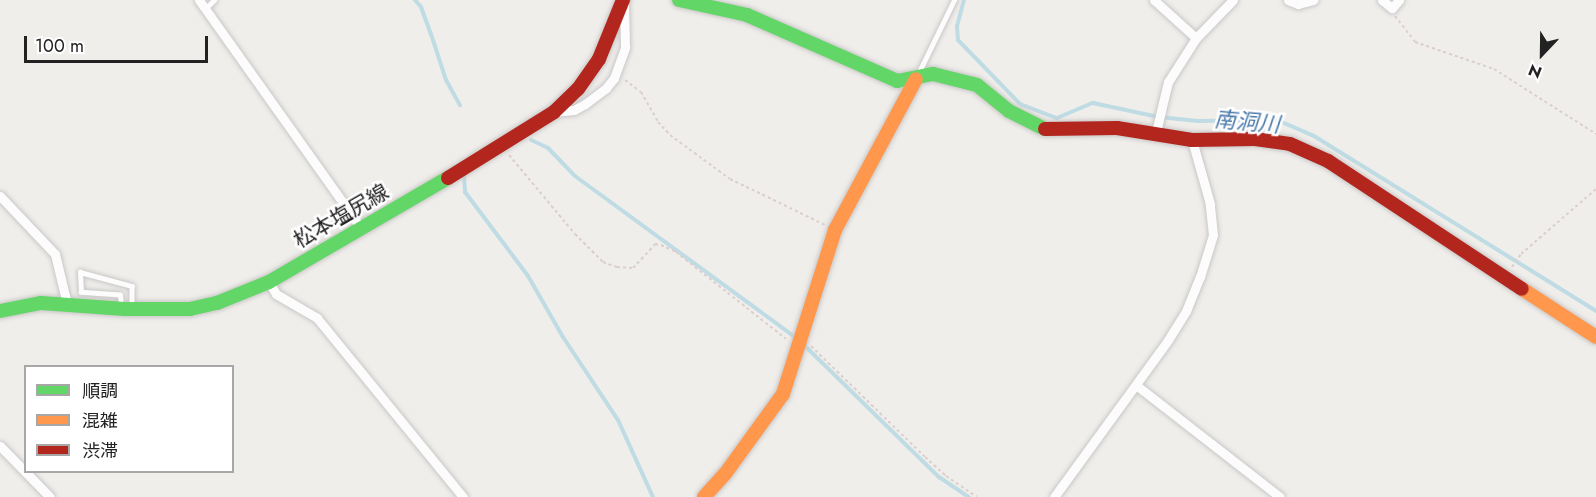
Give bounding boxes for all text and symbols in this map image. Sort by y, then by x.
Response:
scale bar [27,24,212,62]
north arrow [1512,24,1572,84]
text: 100 m [35,33,84,59]
text: N [1525,58,1545,84]
water label: 南洞川 [1213,106,1281,138]
street label: 松本塩尻線 [289,179,393,253]
legend [24,365,234,473]
text: 順調 [82,378,118,404]
text: 混雑 [82,408,118,434]
text: 渋滞 [82,438,118,464]

